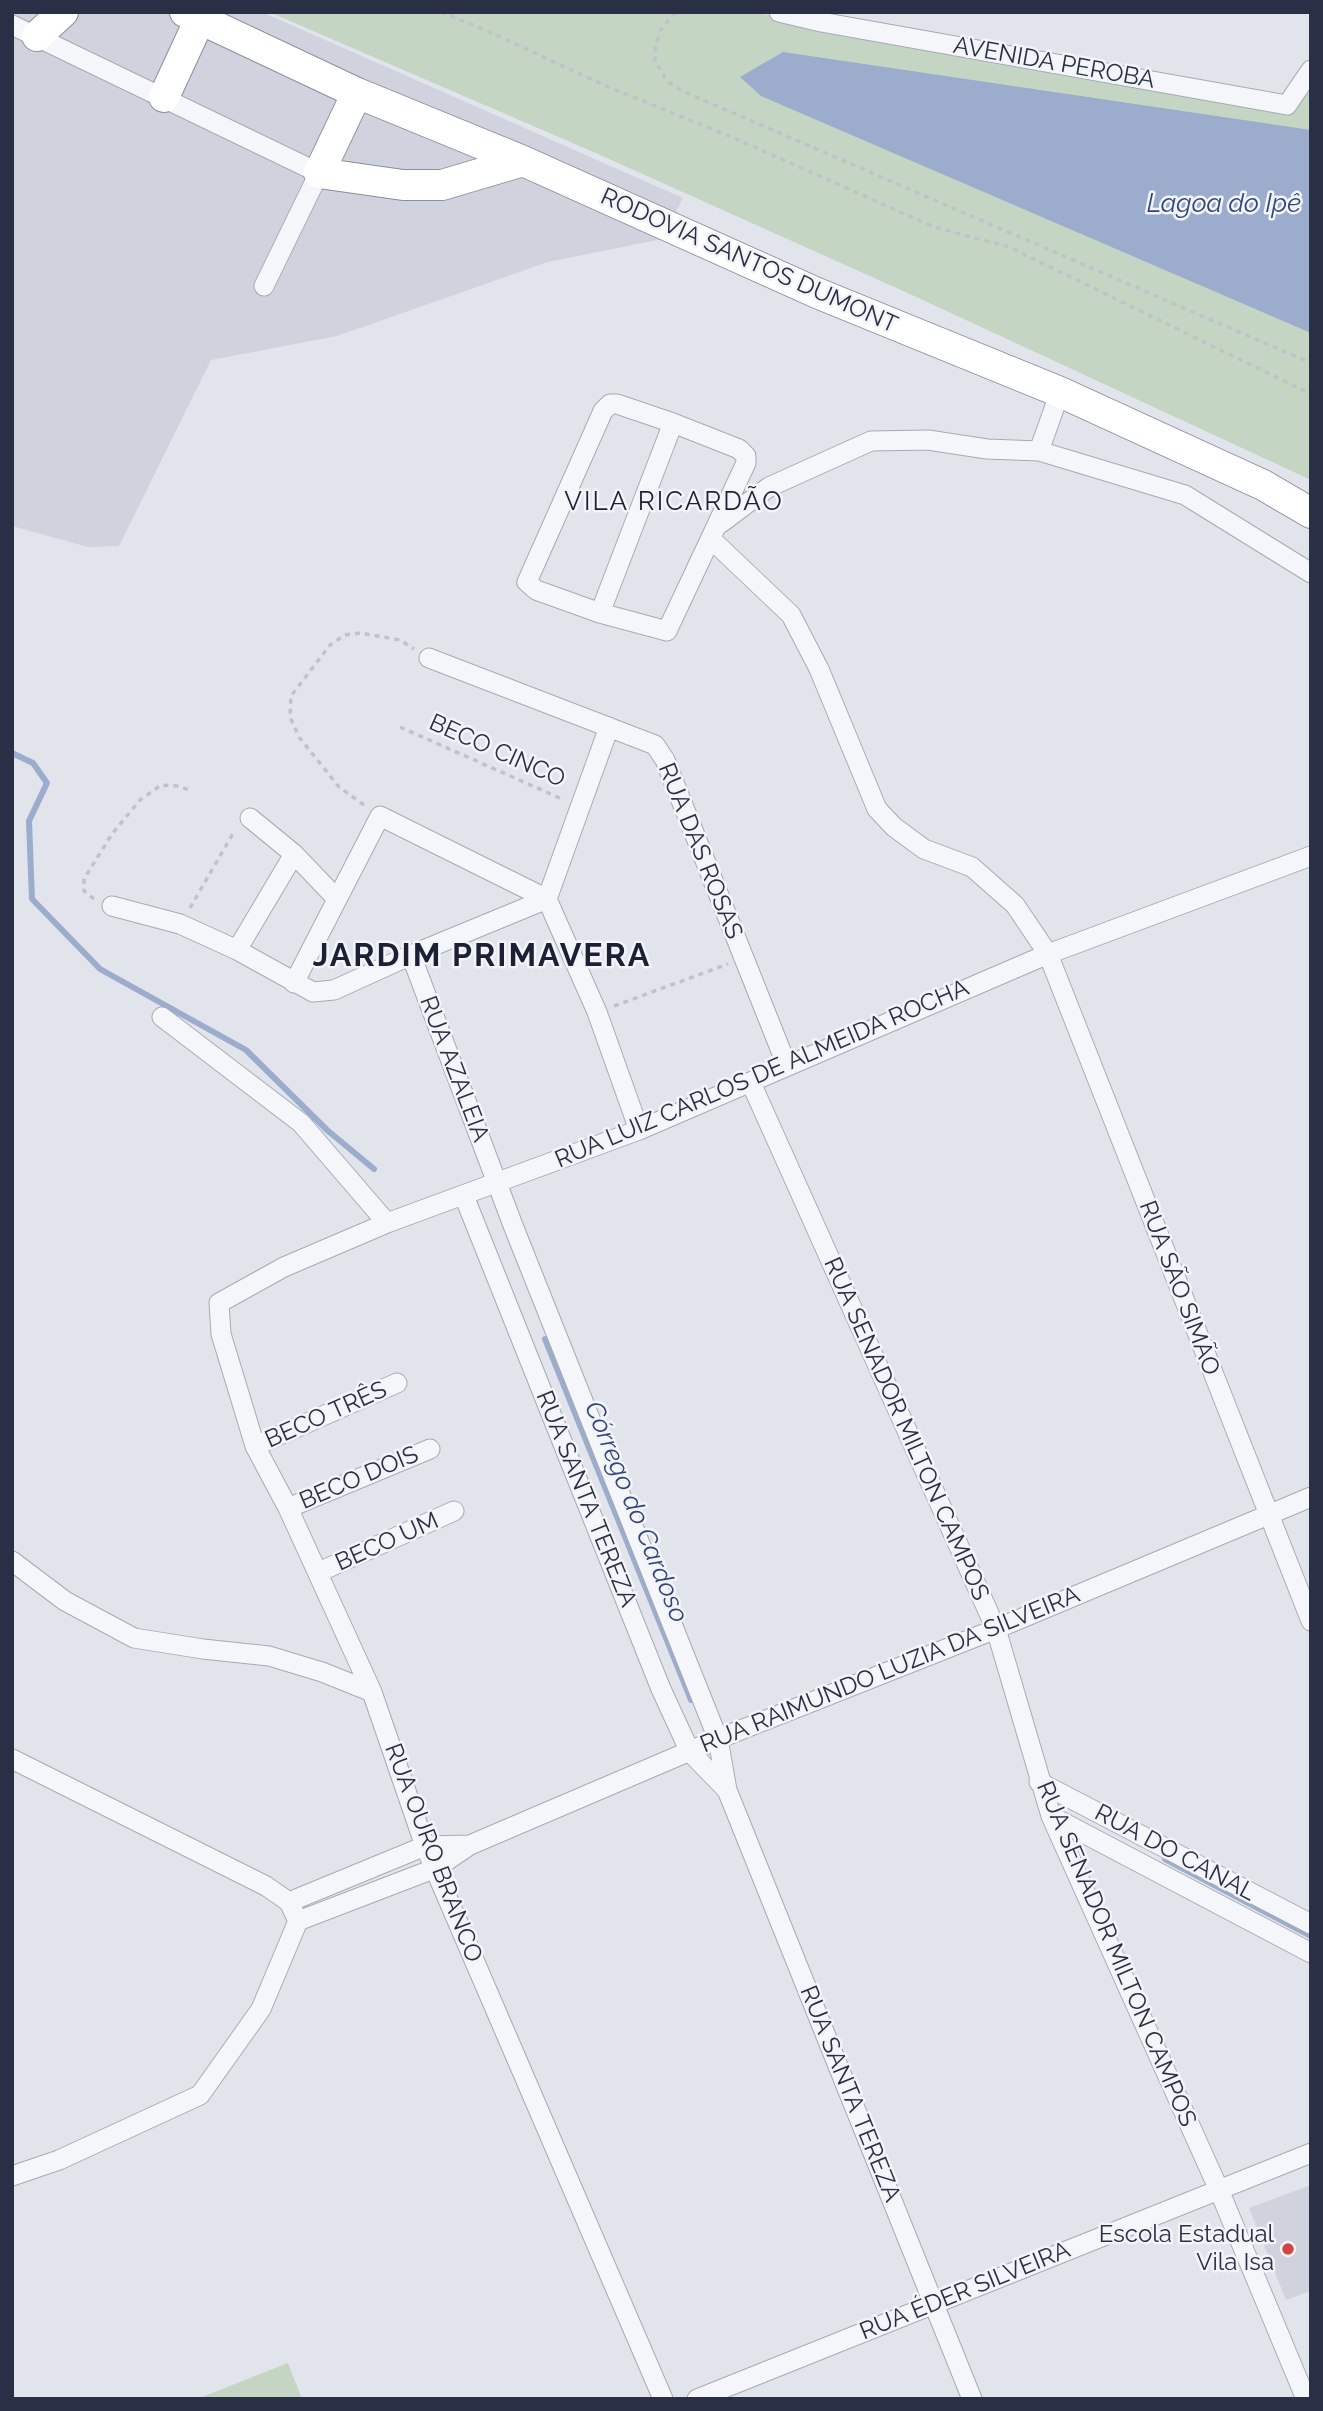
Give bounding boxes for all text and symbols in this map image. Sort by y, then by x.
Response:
street label: AVENIDA PEROBA [951,31,1157,95]
street label: RODOVIA SANTOS DUMONT [596,182,902,340]
water label: Lagoa do Ipê [1147,188,1301,220]
district label: VILA RICARDÃO [566,486,782,518]
street label: BECO CINCO [424,708,570,794]
street label: RUA DAS ROSAS [652,759,748,943]
district label: JARDIM PRIMAVERA [315,937,649,975]
street label: RUA LUIZ CARLOS DE ALMEIDA ROCHA [551,973,973,1175]
street label: RUA AZALEIA [413,992,495,1146]
street label: RUA SÃO SIMÃO [1132,1197,1226,1379]
street label: RUA SENADOR MILTON CAMPOS [817,1253,995,1605]
street label: BECO TRÊS [261,1375,391,1455]
street label: RUA SANTA TEREZA [529,1387,643,1611]
water label: Córrego do Cardoso [577,1397,695,1627]
street label: BECO DOIS [295,1440,423,1516]
street label: BECO UM [331,1507,443,1577]
street label: RUA RAIMUNDO LUZIA DA SILVEIRA [696,1580,1084,1760]
street label: RUA OURO BRANCO [378,1740,488,1966]
street label: RUA SENADOR MILTON CAMPOS [1030,1777,1202,2131]
street label: RUA DO CANAL [1090,1799,1260,1907]
street label: RUA SANTA TEREZA [793,1982,907,2206]
place label: Escola Estadual Vila Isa [1099,2221,1274,2277]
street label: RUA ÉDER SILVEIRA [856,2236,1074,2346]
marker: Escola Estadual Vila Isa [1280,2241,1296,2257]

